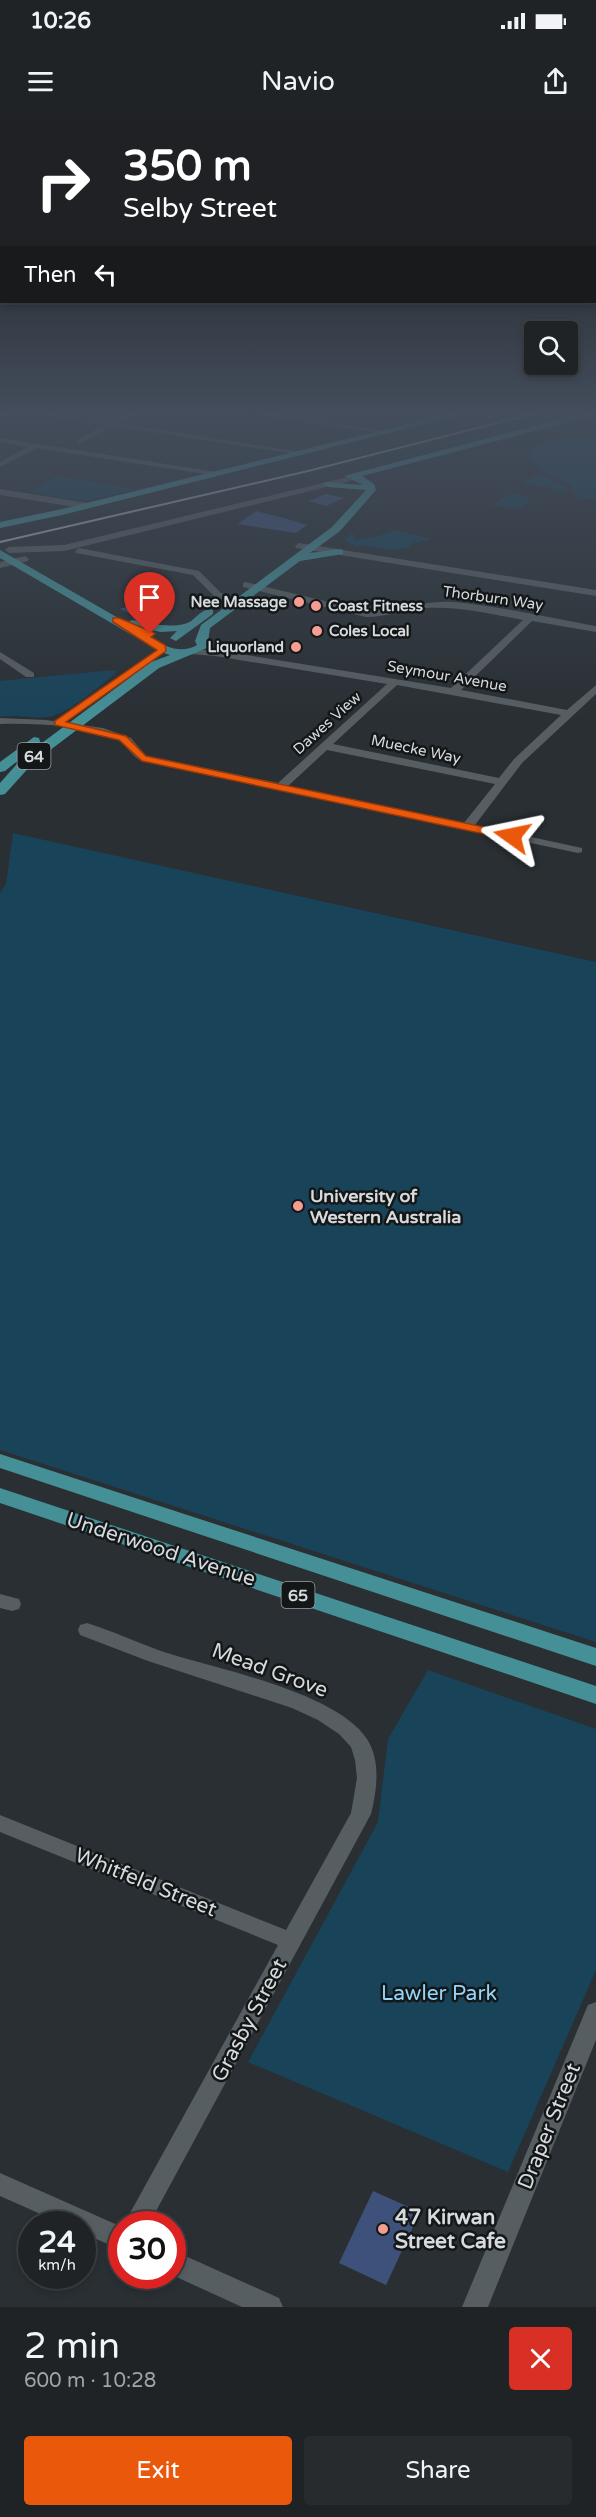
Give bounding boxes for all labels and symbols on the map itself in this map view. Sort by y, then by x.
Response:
pin [124,572,175,634]
street label: Thorburn Way [442,582,544,614]
place label: Nee Massage [191,593,288,612]
marker: Nee Massage [292,595,306,609]
place label: Coast Fitness [328,597,423,615]
marker: Coast Fitness [309,599,323,613]
place label: Coles Local [329,622,410,640]
marker: Coles Local [310,624,324,638]
place label: Liquorland [207,638,284,657]
marker: Liquorland [289,640,303,654]
street label: Seymour Avenue [386,657,508,695]
street label: Dawes View [289,688,365,758]
street label: Muecke Way [369,731,463,767]
road number: 64 [18,743,51,769]
position arrow [480,804,544,868]
place label: University of Western Australia [310,1185,461,1228]
marker: University of Western Australia [291,1199,305,1213]
street label: Underwood Avenue [63,1507,259,1592]
road number: 65 [282,1582,314,1608]
street label: Mead Grove [208,1638,331,1703]
street label: Whitfeld Street [71,1843,220,1922]
street label: Grasby Street [207,1954,292,2086]
park label: Lawler Park [381,1981,497,2006]
street label: Draper Street [513,2059,586,2193]
place label: 47 Kirwan Street Cafe [395,2205,506,2254]
speed limit sign: 30 [108,2211,186,2289]
marker: 47 Kirwan Street Cafe [376,2222,390,2236]

